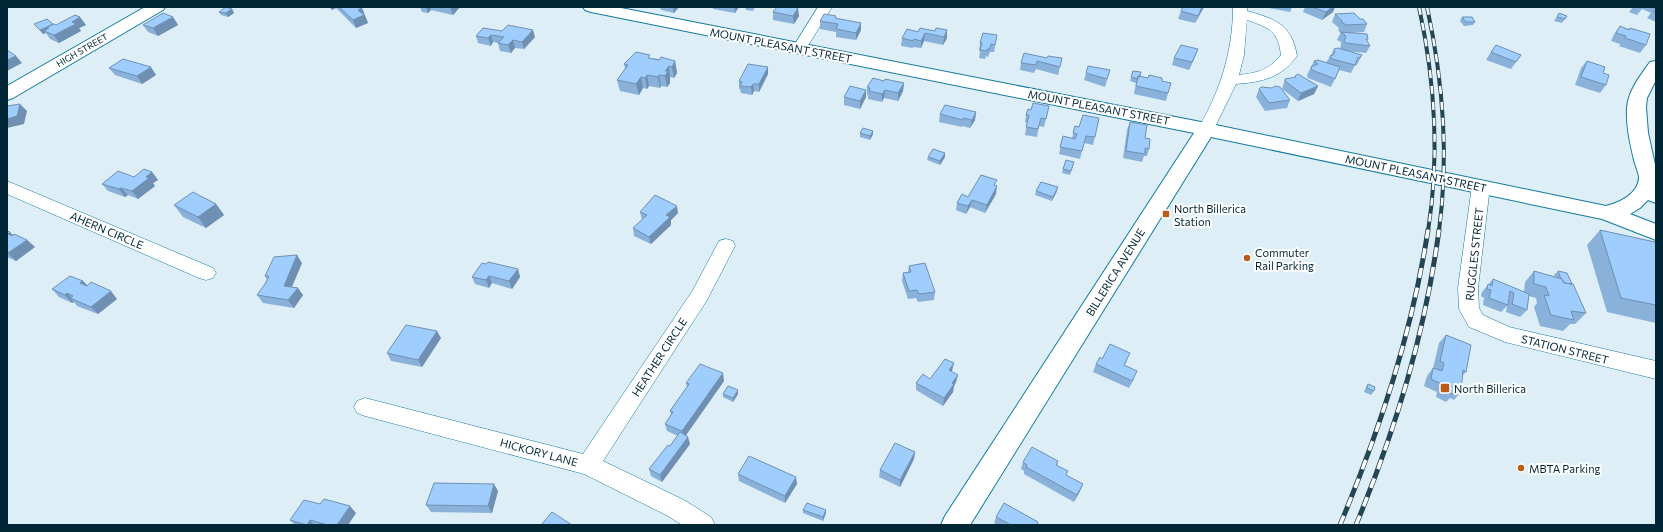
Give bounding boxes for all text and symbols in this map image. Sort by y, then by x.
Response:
street label: MOUNT PLEASANT STREET [709,25,853,65]
street label: HIGH STREET [54,31,110,69]
street label: MOUNT PLEASANT STREET [1027,87,1171,127]
street label: MOUNT PLEASANT STREET [1344,152,1488,194]
place label: North Billerica Station [1174,202,1246,228]
street label: RUGGLES STREET [1463,207,1485,301]
street label: AHERN CIRCLE [68,209,146,251]
marker: North Billerica Station [1161,209,1171,219]
street label: BILLERICA AVENUE [1083,226,1147,318]
place label: Commuter Rail Parking [1255,246,1314,272]
marker: Commuter Rail Parking [1242,253,1252,263]
street label: HEATHER CIRCLE [629,315,689,399]
street label: STATION STREET [1520,332,1610,366]
marker: North Billerica [1439,382,1451,394]
place label: North Billerica [1454,382,1526,395]
street label: HICKORY LANE [499,435,579,469]
place label: MBTA Parking [1529,462,1600,475]
marker: MBTA Parking [1516,463,1526,473]

